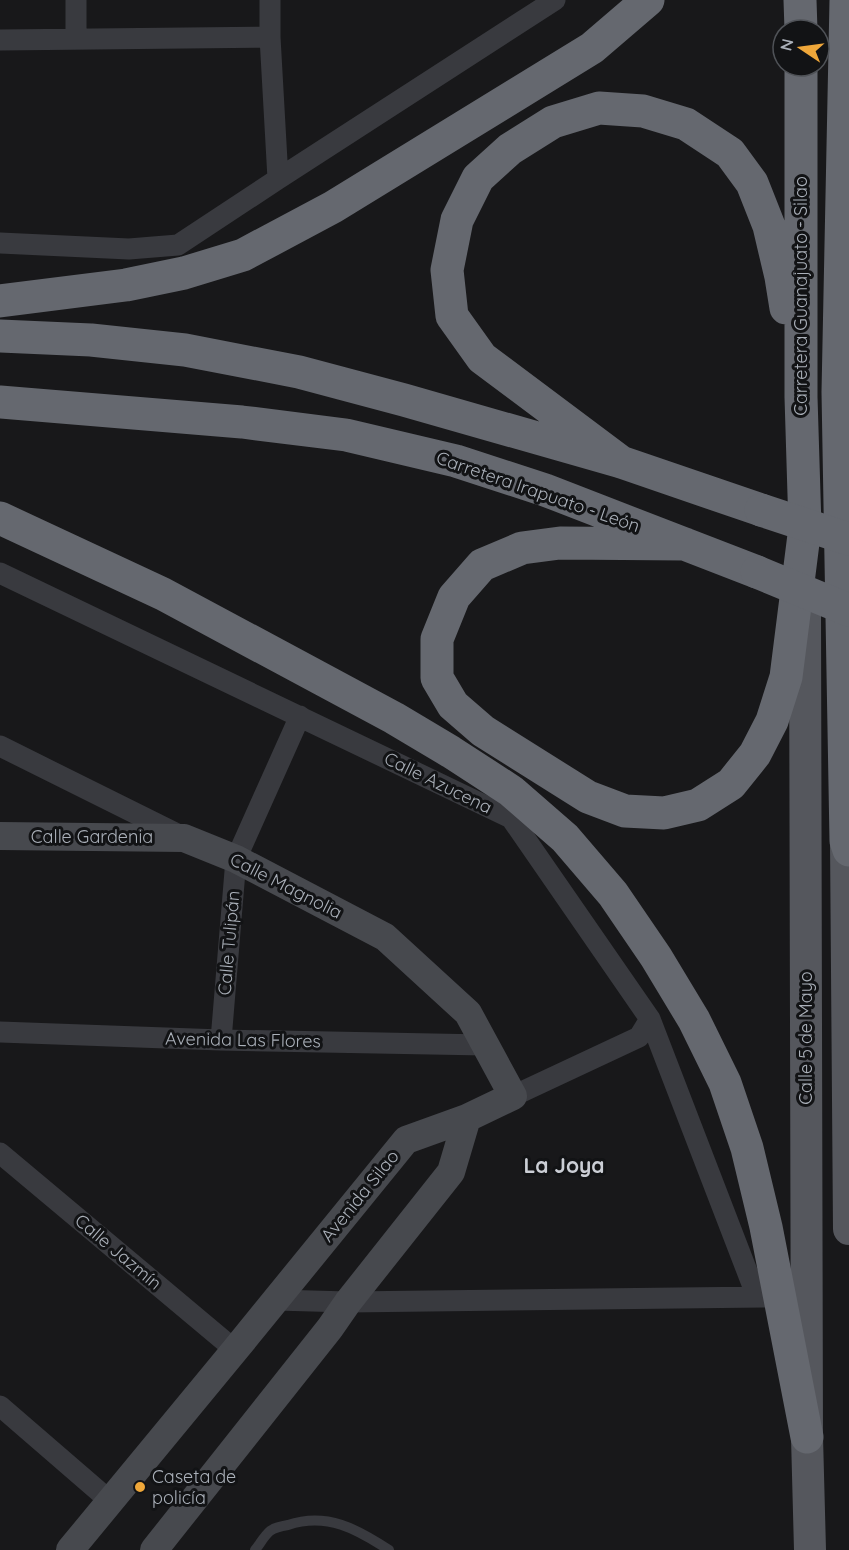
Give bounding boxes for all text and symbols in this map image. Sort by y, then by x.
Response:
north arrow [771,18,831,78]
text: N [775,37,797,53]
street label: Carretera Guanajuato - Silao [789,176,812,416]
street label: Carretera Irapuato - León [433,446,643,537]
street label: Calle Azucena [381,747,496,819]
street label: Calle Gardenia [31,825,153,848]
street label: Calle Magnolia [226,847,346,924]
street label: Calle Tulipán [212,890,245,996]
street label: Calle 5 de Mayo [794,971,817,1105]
street label: Avenida Las Flores [165,1027,321,1052]
street label: Avenida Silao [316,1145,404,1246]
district label: La Joya [523,1152,605,1178]
street label: Calle Jazmín [70,1209,166,1295]
place label: Caseta de policía [152,1465,236,1509]
marker: Caseta de policía [133,1480,147,1494]

